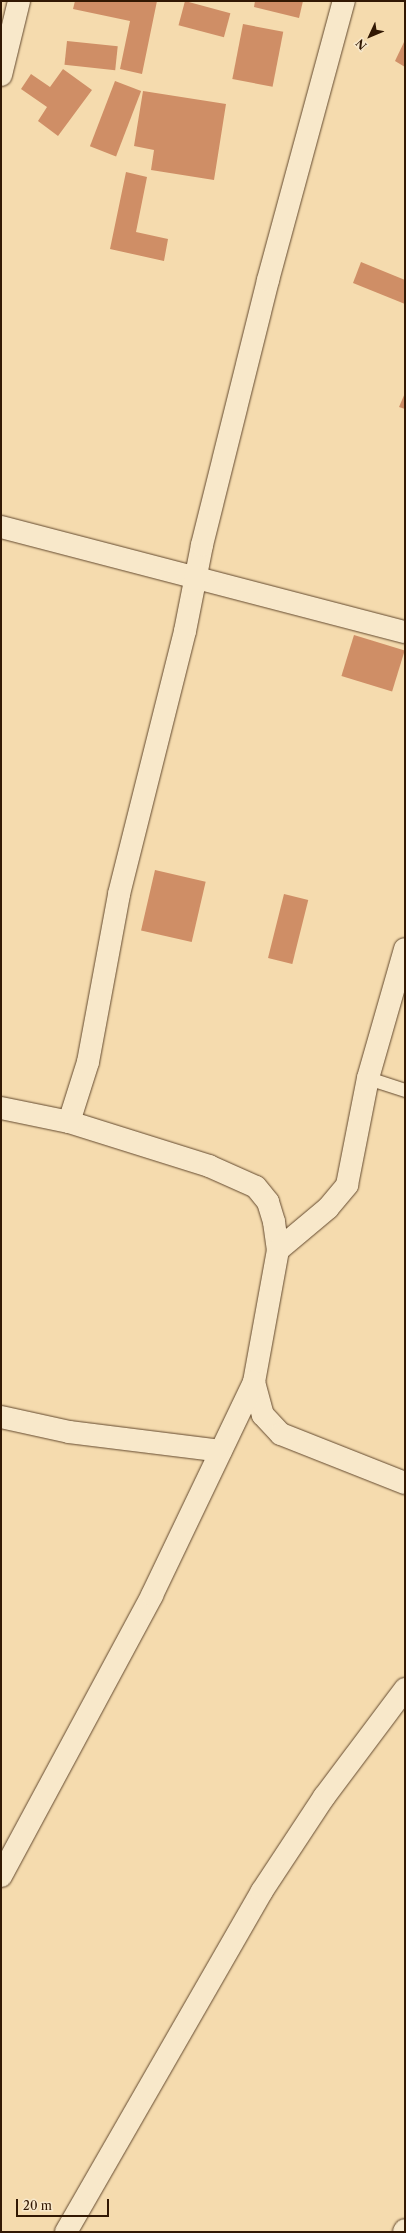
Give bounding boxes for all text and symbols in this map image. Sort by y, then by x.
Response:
north arrow [350,16,390,56]
text: N [353,36,370,53]
scale bar [18,2191,111,2217]
text: 20 m [23,2198,52,2213]

